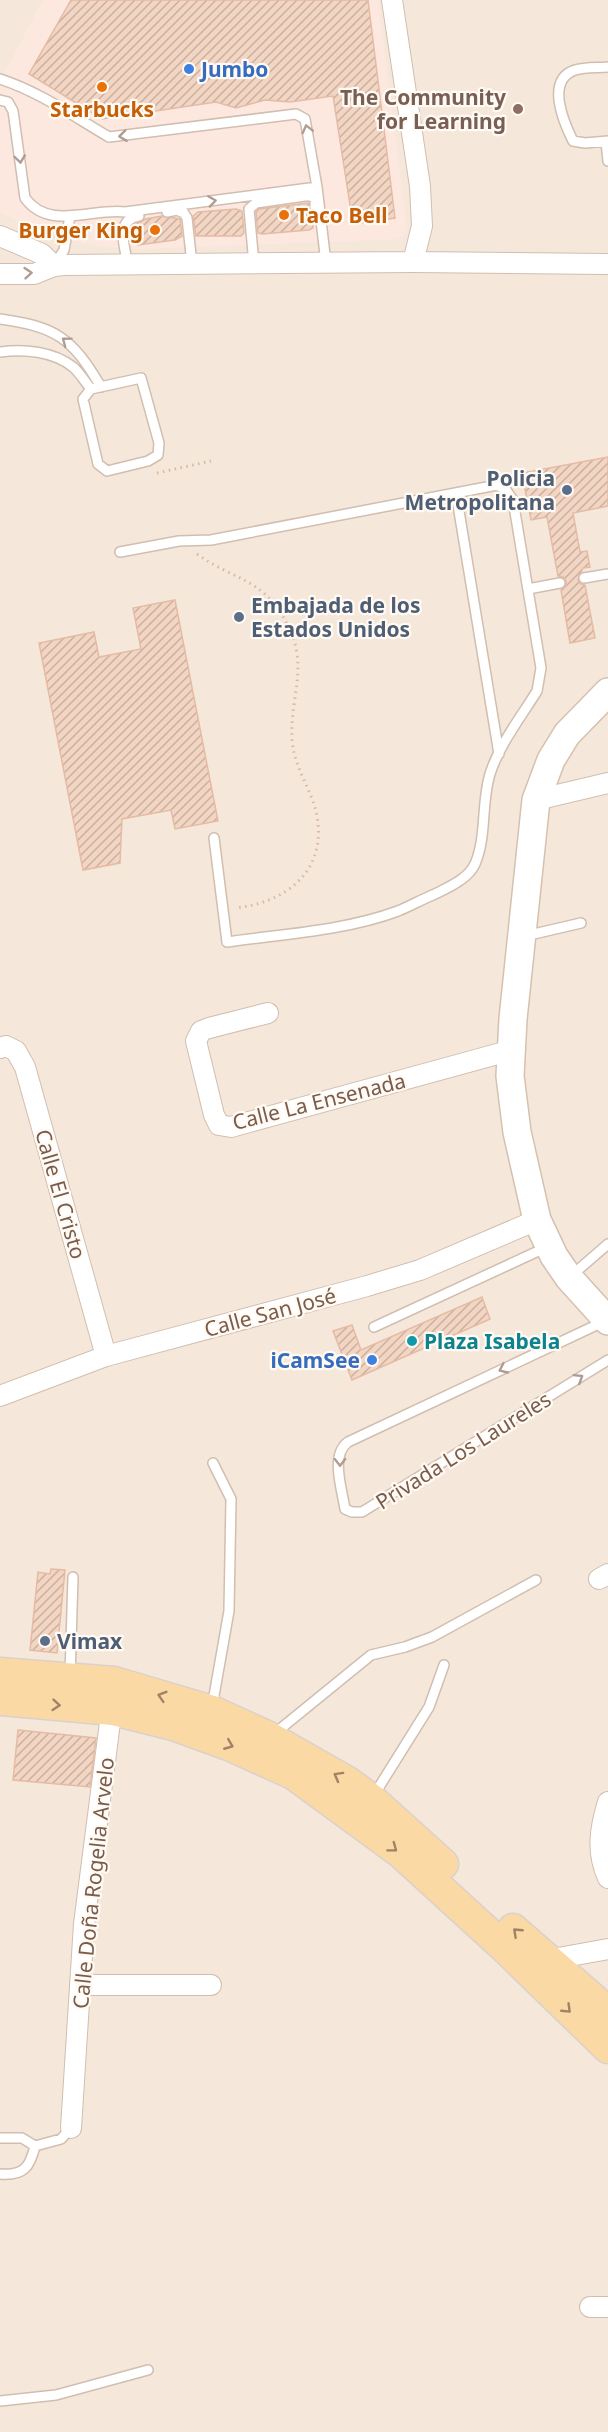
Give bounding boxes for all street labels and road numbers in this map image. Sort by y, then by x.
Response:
street label: Calle La Ensenada [230,1066,408,1136]
street label: Calle El Cristo [29,1126,93,1262]
street label: Calle San José [201,1281,339,1343]
street label: Privada Los Laureles [370,1385,556,1515]
street label: Calle Doña Rogelia Arvelo [66,1756,120,2010]

